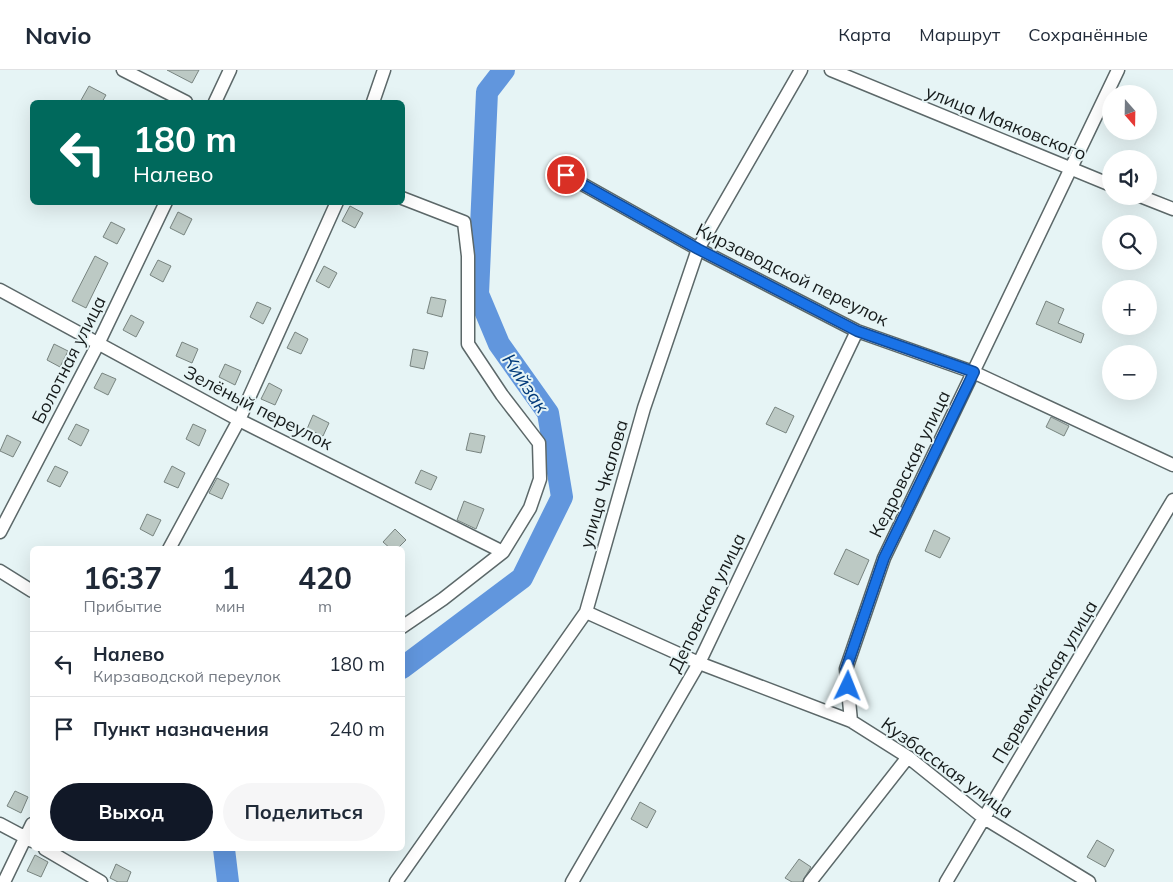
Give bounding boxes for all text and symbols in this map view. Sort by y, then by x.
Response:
text: Navio [25,20,91,50]
text: Карта [838,23,891,46]
text: Маршрут [919,23,1000,46]
text: Сохранённые [1028,23,1148,46]
street label: улица Маяковского [922,80,1090,165]
north arrow [1102,85,1158,140]
map controls [1102,85,1157,400]
text: 180 m [133,117,237,161]
icon: left [50,120,115,185]
button: sound [1102,150,1157,205]
pin [545,154,587,196]
text: Налево [133,160,213,188]
icon: arrive [552,161,580,189]
button: search [1102,215,1157,270]
street label: Кирзаводской переулок [692,218,892,331]
button: + [1102,280,1157,335]
street label: Болотная улица [26,292,111,428]
button: − [1102,345,1157,400]
water label: Кийзак [497,349,555,418]
street label: Зелёный переулок [180,360,336,455]
street label: Кедровская улица [864,386,955,541]
street label: улица Чкалова [574,417,633,551]
street label: Деповская улица [663,529,750,676]
text: 16:37 [83,559,162,597]
text: 1 [221,559,239,597]
text: 420 [298,559,352,597]
text: Прибытие [83,596,162,616]
text: мин [215,596,245,616]
text: m [318,596,332,616]
street label: Первомайская улица [987,596,1102,767]
text: Налево [93,642,165,666]
icon: left [50,650,78,678]
text: 180 m [329,652,385,676]
position arrow [821,659,873,711]
text: Кирзаводской переулок [93,666,281,686]
street label: Кузбасская улица [877,712,1018,823]
icon: arrive [50,715,78,743]
text: Пункт назначения [93,717,269,741]
text: 240 m [329,717,385,741]
button: Выход [50,783,213,841]
button: Поделиться [223,783,385,841]

